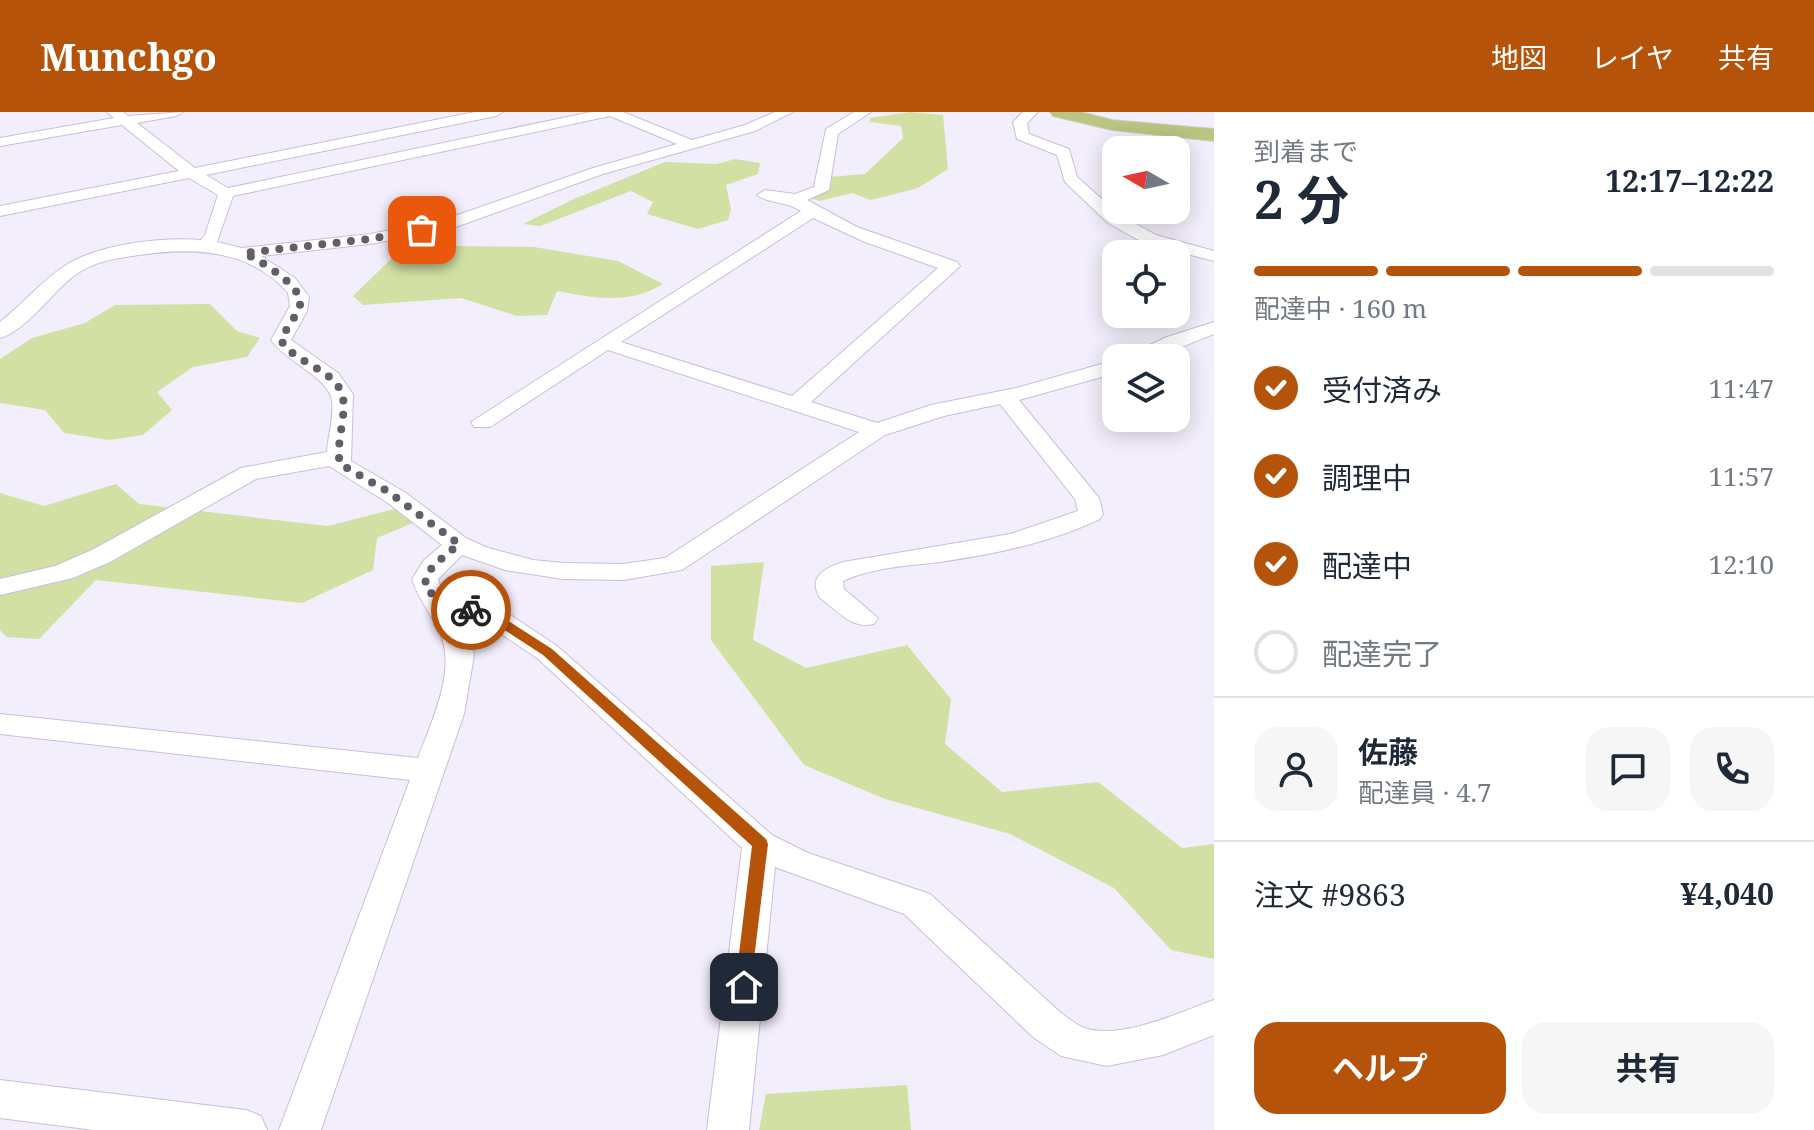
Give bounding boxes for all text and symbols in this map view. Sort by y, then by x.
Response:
text: Munchgo [40,30,217,82]
text: 地図 [1491,38,1547,76]
text: レイヤ [1591,38,1674,76]
text: 共有 [1718,38,1774,76]
text: 到着まで [1254,133,1358,169]
north arrow [1102,136,1190,224]
map controls [1102,136,1190,432]
text: 12:17–12:22 [1605,160,1774,201]
text: 2 分 [1254,163,1349,234]
pin [388,196,456,264]
icon: bag [400,208,444,252]
button: locate [1102,240,1190,328]
text: 配達中 · 160 m [1254,290,1427,326]
button: layers [1102,344,1190,432]
icon: check [1254,366,1298,410]
text: 受付済み [1322,369,1442,410]
text: 11:47 [1708,370,1774,406]
icon: check [1254,454,1298,498]
text: 調理中 [1322,457,1412,498]
text: 11:57 [1708,458,1774,494]
icon: check [1254,542,1298,586]
text: 配達中 [1322,545,1412,586]
text: 12:10 [1708,546,1774,582]
courier [431,570,511,650]
icon: bike [449,588,493,632]
text: 配達完了 [1322,633,1442,674]
button: person [1254,727,1338,811]
button: chat [1586,727,1670,811]
button: phone [1690,727,1774,811]
text: 佐藤 [1358,731,1418,772]
text: 配達員 · 4.7 [1358,774,1492,810]
text: ¥4,040 [1680,873,1774,914]
text: 注文 #9863 [1254,874,1406,915]
pin [710,953,778,1021]
icon: home [722,965,766,1009]
button: ヘルプ [1254,1022,1506,1114]
button: 共有 [1522,1022,1774,1114]

